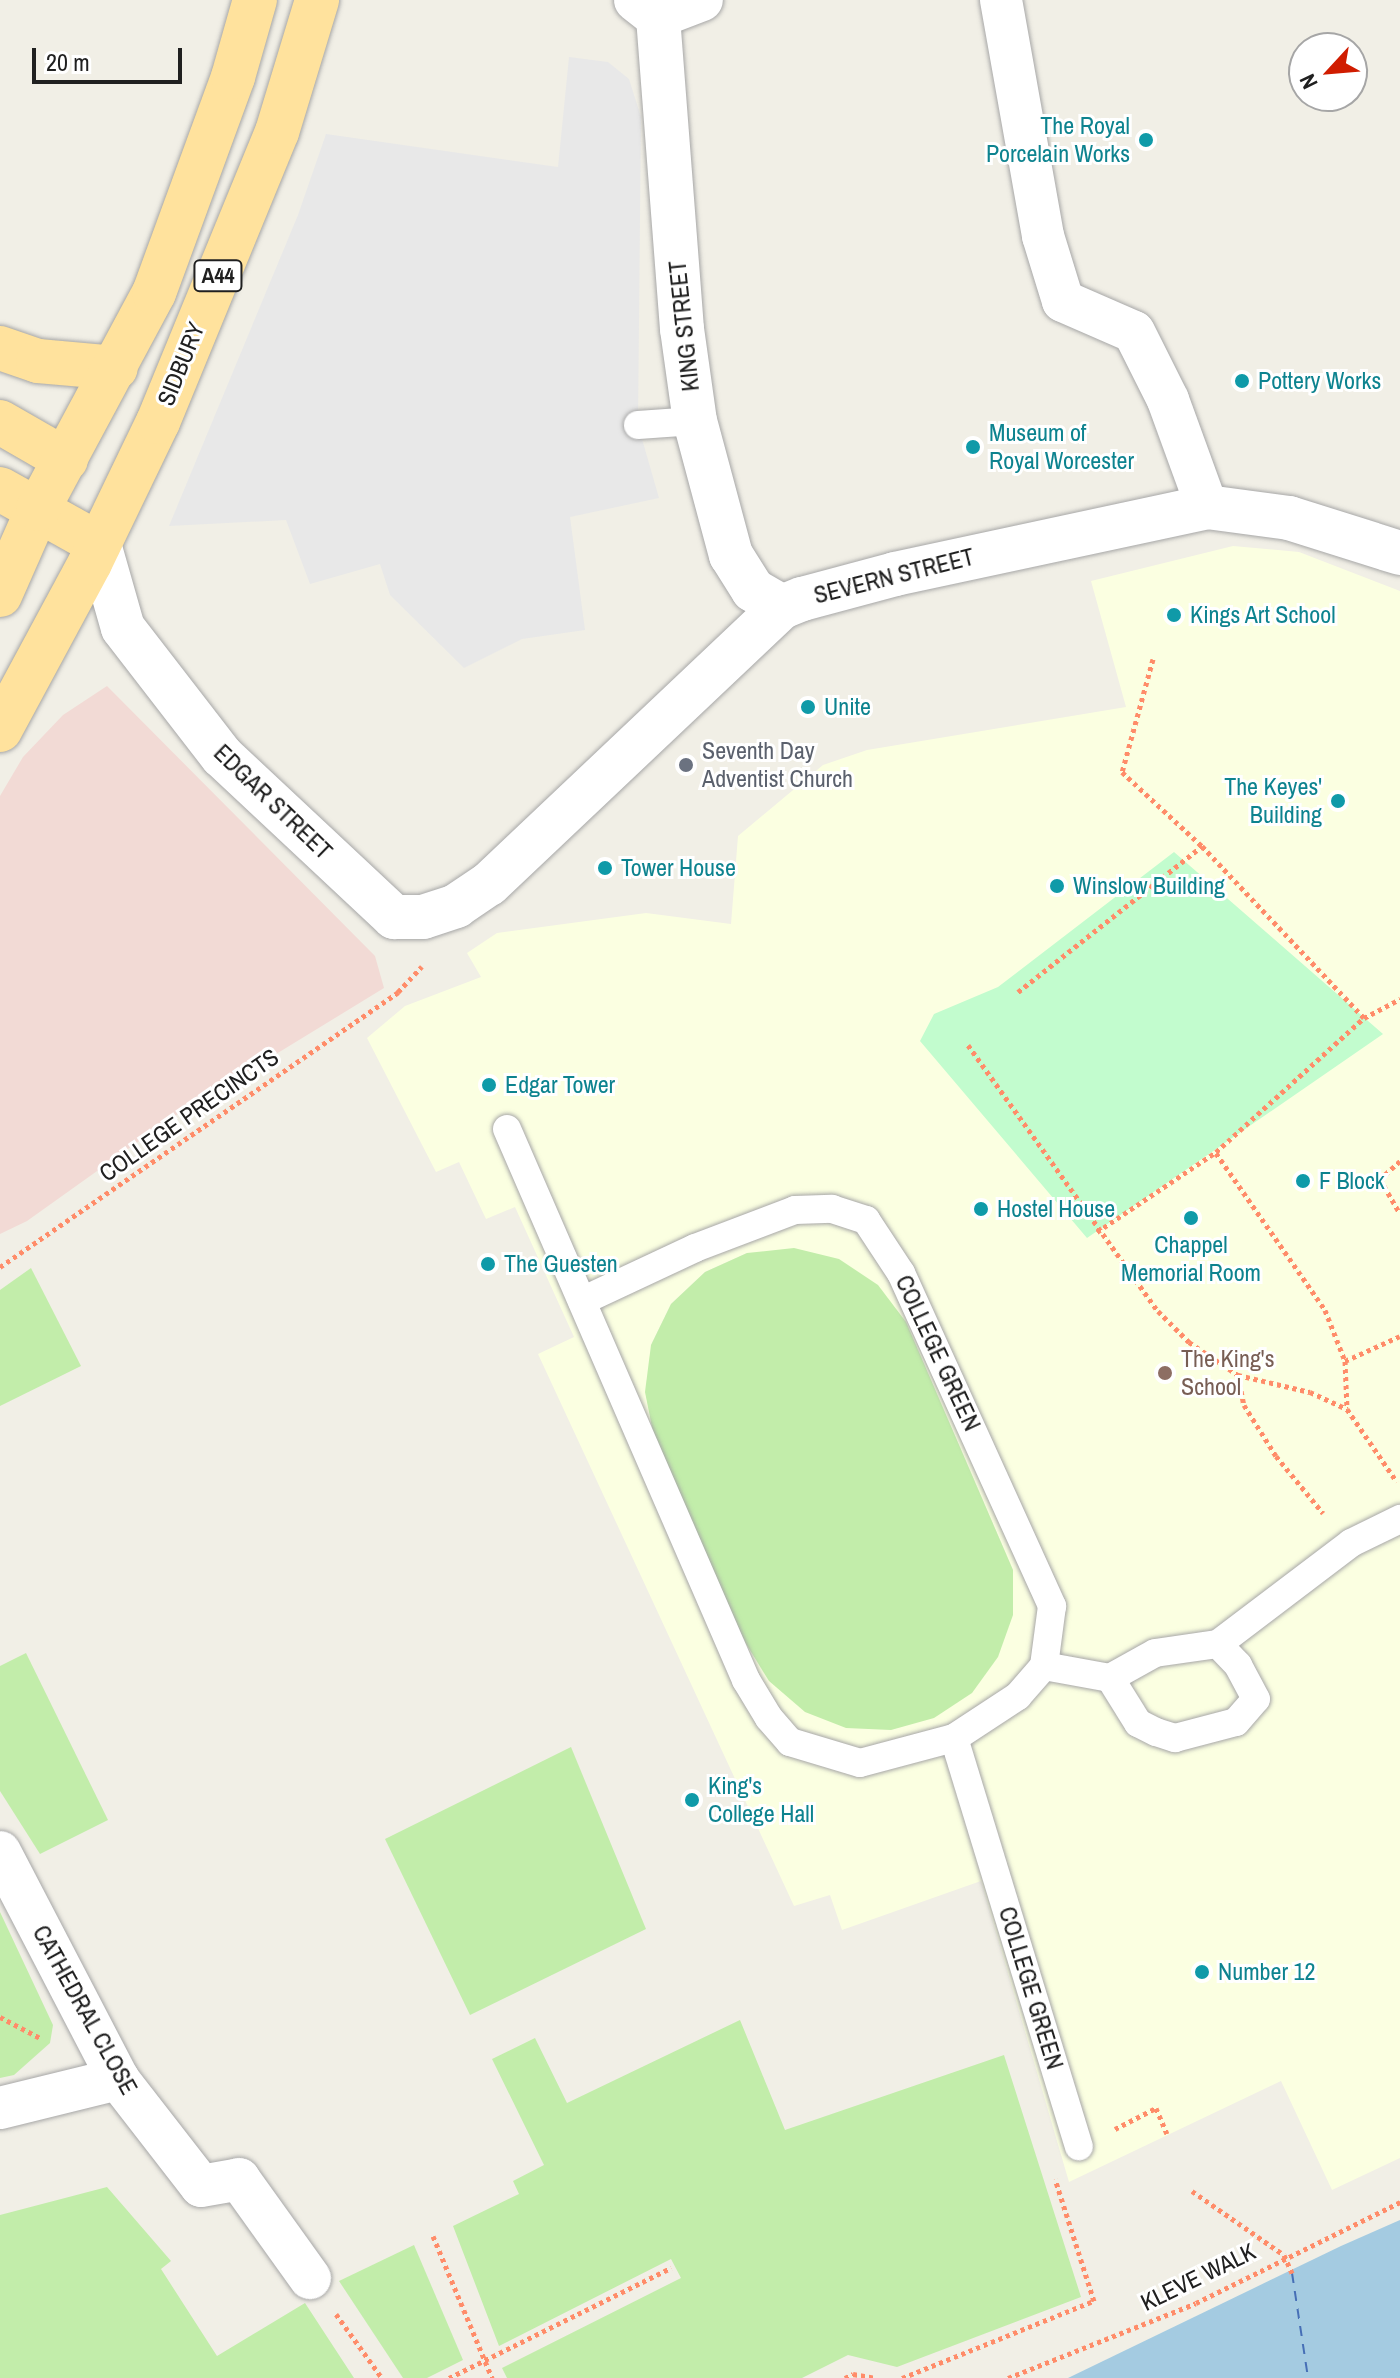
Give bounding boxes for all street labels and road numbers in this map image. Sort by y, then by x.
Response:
road number: A44 [192,258,244,294]
street label: KING STREET [663,259,705,393]
street label: SIDBURY [151,318,211,410]
street label: SEVERN STREET [811,542,977,610]
street label: EDGAR STREET [208,738,338,866]
street label: COLLEGE PRECINCTS [94,1042,284,1188]
street label: COLLEGE GREEN [889,1271,987,1435]
street label: COLLEGE GREEN [993,1903,1069,2073]
street label: CATHEDRAL CLOSE [26,1920,144,2100]
street label: KLEVE WALK [1136,2237,1260,2317]

